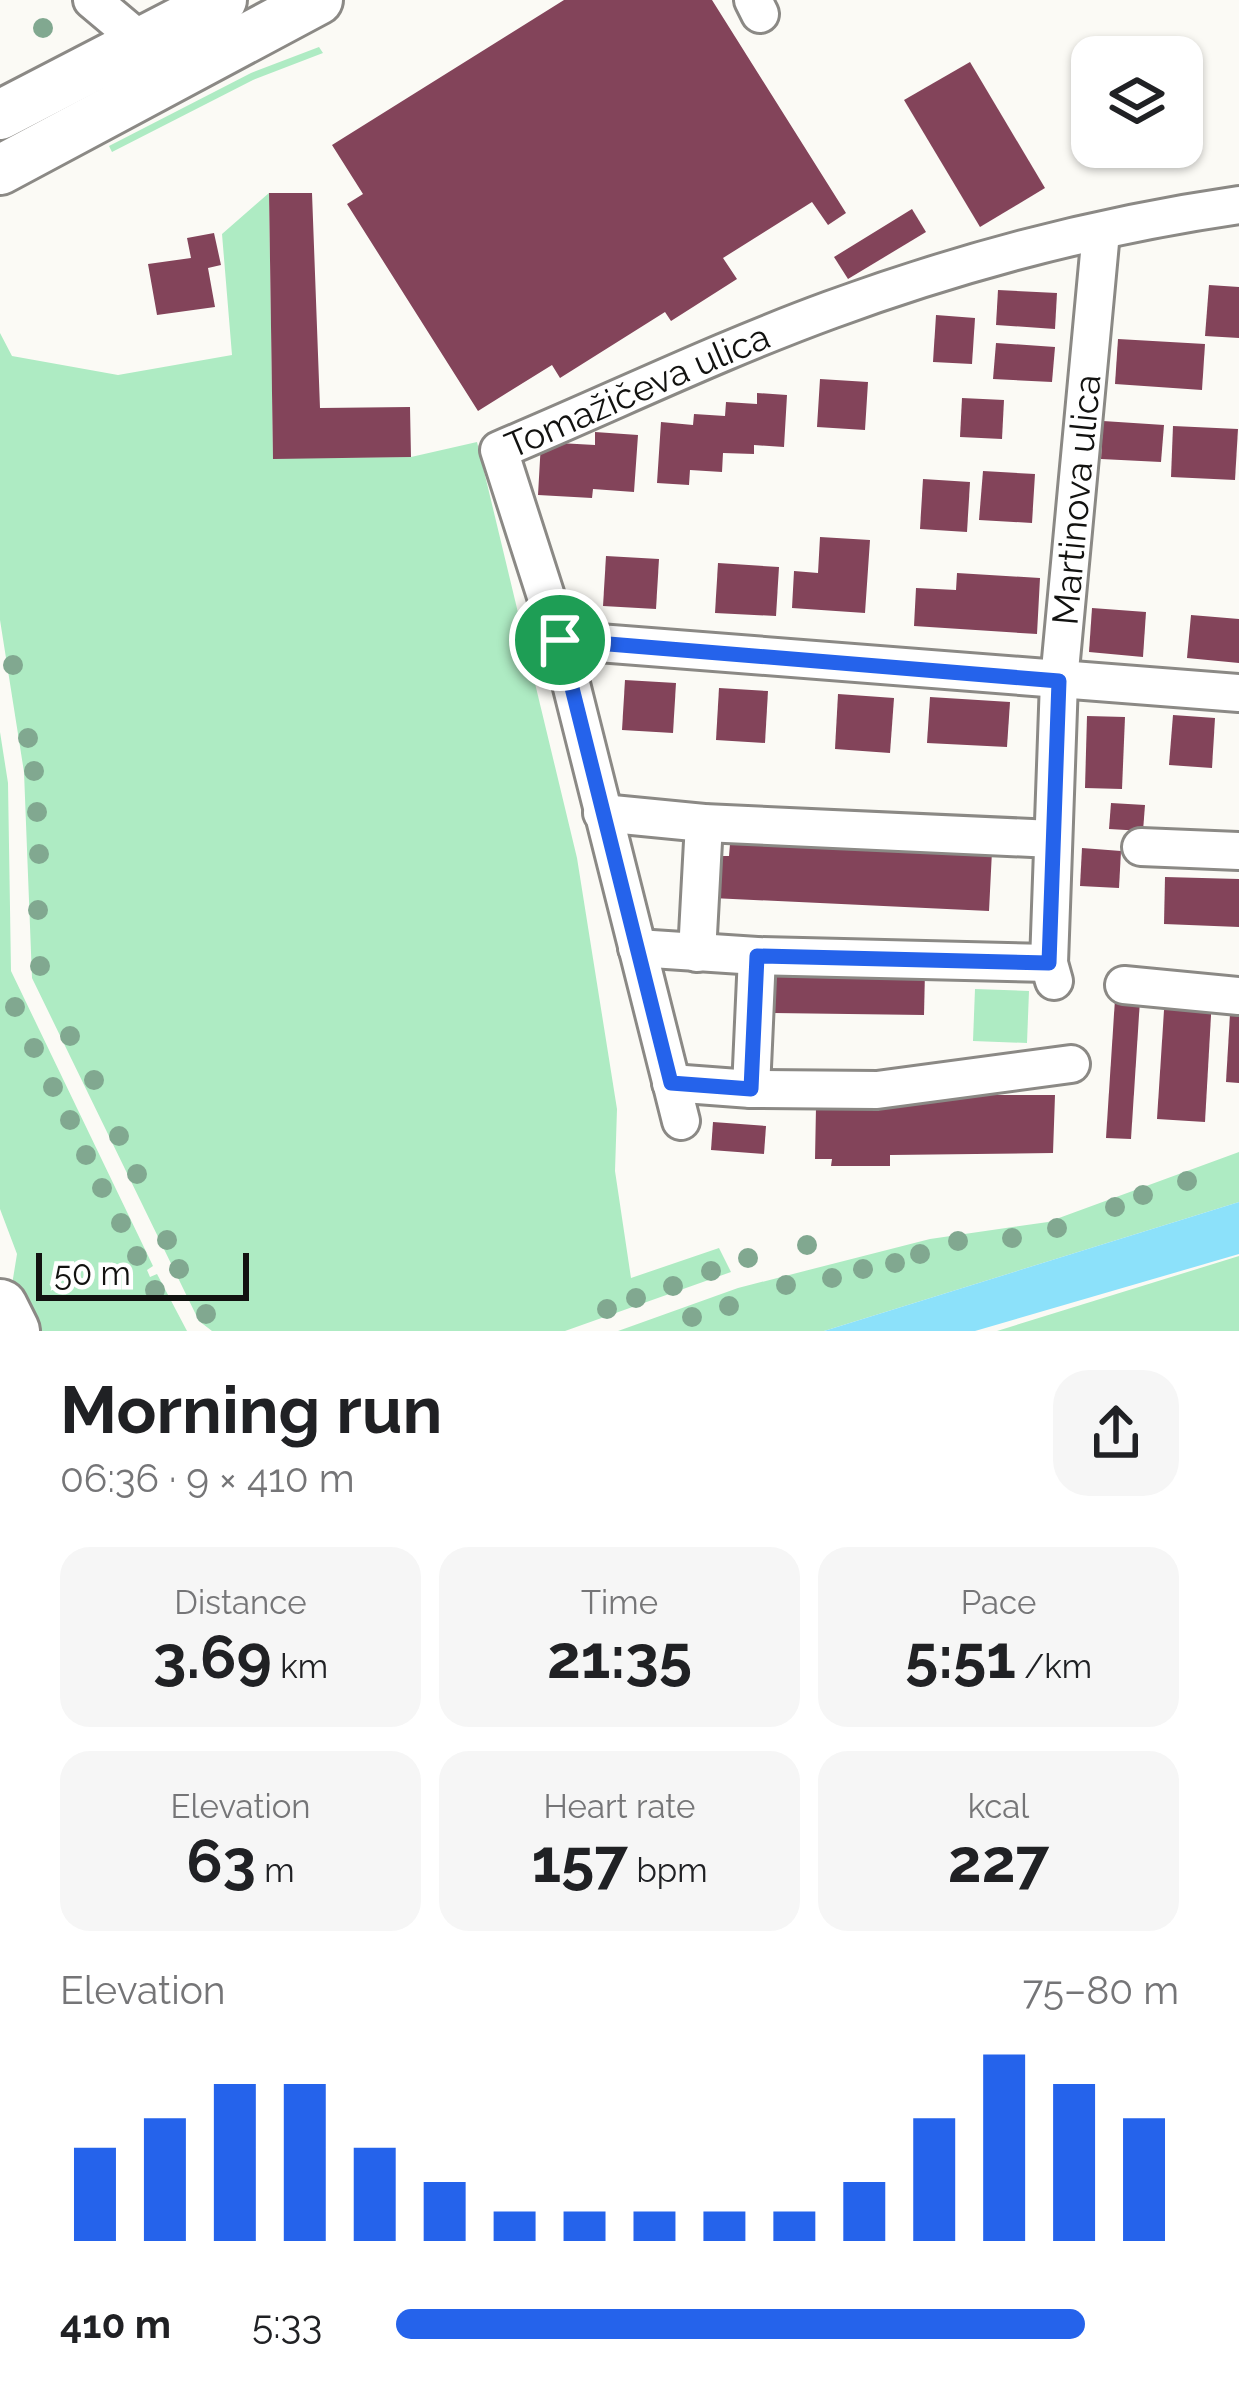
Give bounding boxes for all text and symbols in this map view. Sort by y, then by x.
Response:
map controls [1071,36,1203,168]
button: layers [1071,36,1203,168]
street label: Tomažičeva ulica [499,315,775,466]
street label: Martinova ulica [1043,373,1109,627]
pin [509,589,611,691]
icon: arrive [527,607,593,673]
scale bar [36,1247,249,1300]
text: 50 m [54,1254,131,1293]
button: share [1053,1370,1179,1496]
text: Morning run [60,1371,442,1448]
text: 06:36 · 9 × 410 m [60,1455,355,1501]
text: Distance [174,1583,307,1622]
text: Time [581,1583,658,1622]
text: Pace [961,1583,1036,1622]
text: 3.69 [153,1622,272,1692]
text: 21:35 [547,1622,692,1692]
text: 5:51 [905,1622,1016,1692]
text: km [272,1647,328,1686]
text: /km [1016,1647,1092,1686]
text: Elevation [170,1787,311,1826]
text: Heart rate [544,1787,696,1826]
text: kcal [968,1787,1029,1826]
text: 63 [186,1826,256,1896]
text: 157 [531,1826,628,1896]
text: 227 [948,1826,1049,1896]
text: m [256,1851,295,1890]
text: bpm [628,1851,708,1890]
text: Elevation [60,1967,226,2013]
text: 75–80 m [1023,1967,1179,2013]
text: 410 m [60,2301,171,2347]
text: 5:33 [252,2301,322,2347]

